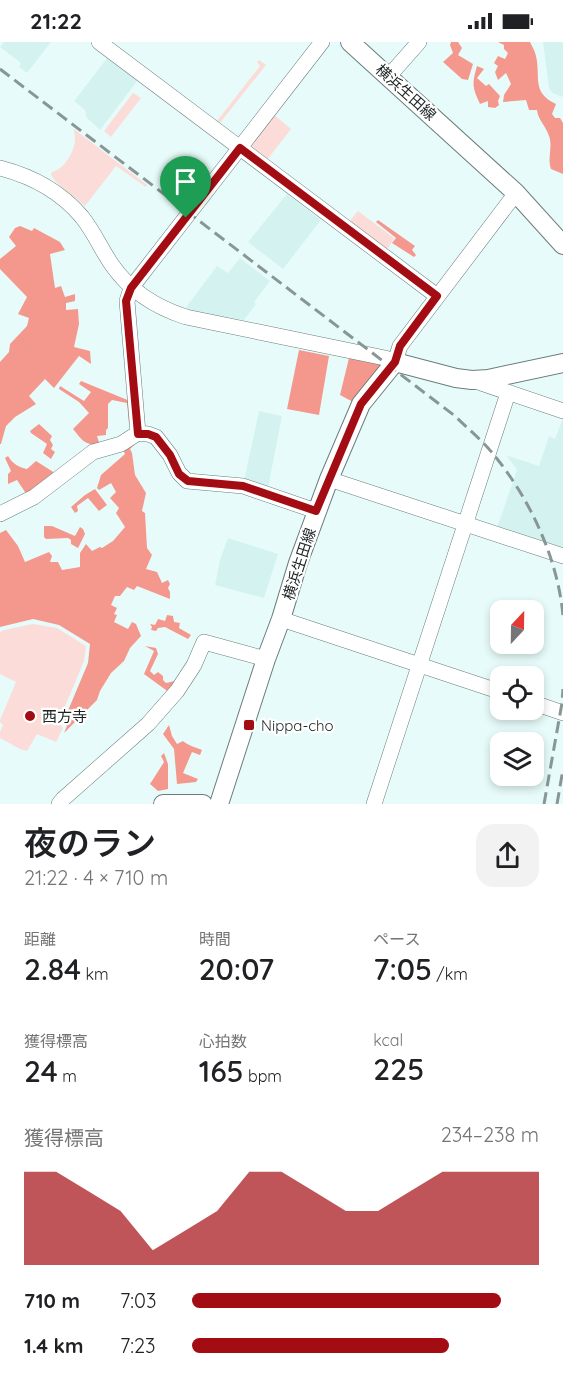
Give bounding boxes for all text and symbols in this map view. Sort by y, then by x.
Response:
text: 21:22 [30,7,82,35]
street label: 横浜生田線 [372,60,440,124]
pin [160,156,211,218]
icon: arrive [169,165,202,198]
street label: 横浜生田線 [278,525,320,603]
north arrow [490,600,544,654]
map controls [490,600,544,786]
button: locate [490,666,544,720]
place label: 西方寺 [42,707,87,726]
marker: 西方寺 [23,709,37,723]
place label: Nippa-cho [261,716,334,735]
marker: Nippa-cho [242,718,256,732]
button: layers [490,732,544,786]
text: 夜のラン [24,822,156,863]
button: share [476,824,539,887]
text: 21:22 · 4 × 710 m [24,865,168,890]
text: 距離 [24,929,56,949]
text: 時間 [199,929,231,949]
text: ペース [373,929,421,949]
text: 2.84 [24,950,81,988]
text: 20:07 [199,950,274,988]
text: 7:05 [373,950,432,988]
text: km [81,964,109,984]
text: /km [432,964,468,984]
text: kcal [373,1030,403,1050]
text: 獲得標高 [24,1031,88,1051]
text: 心拍数 [199,1031,247,1051]
text: 225 [373,1050,424,1088]
text: 24 [24,1052,58,1090]
text: 165 [199,1052,244,1090]
text: m [58,1066,77,1086]
text: bpm [244,1066,282,1086]
text: 234–238 m [441,1122,539,1147]
text: 獲得標高 [24,1125,104,1150]
text: 710 m [24,1288,80,1313]
text: 7:03 [120,1288,156,1313]
text: 1.4 km [24,1333,83,1358]
text: 7:23 [120,1333,156,1358]

